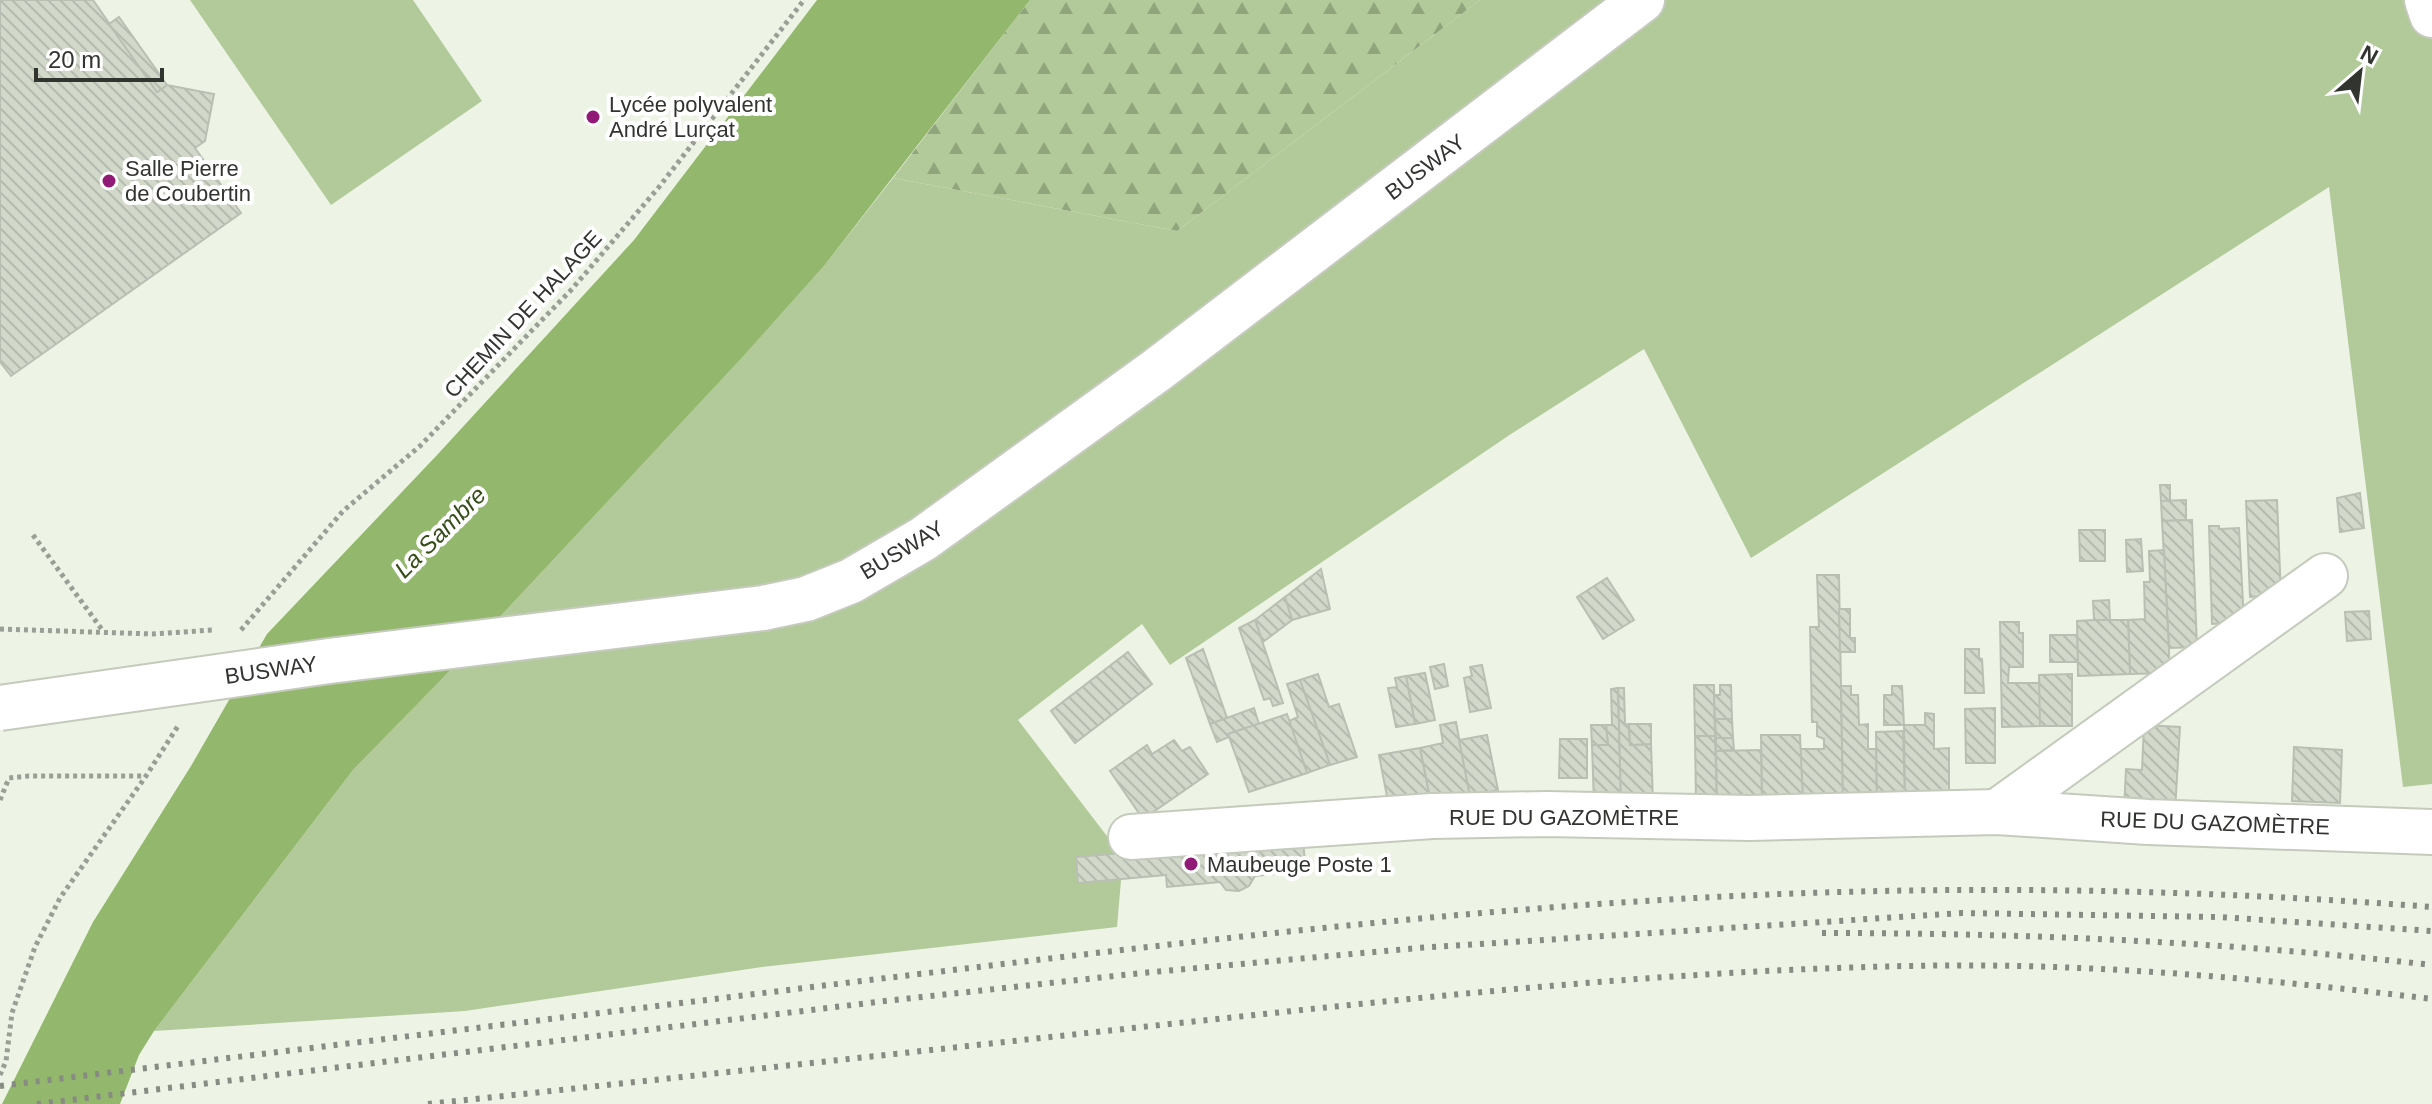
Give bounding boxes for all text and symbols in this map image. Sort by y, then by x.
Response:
scale bar [36,32,162,82]
north arrow [2320,32,2400,112]
text: N [2356,40,2382,70]
text: 20 m [48,46,101,73]
place label: Lycée polyvalent André Lurçat [609,92,772,142]
marker: Lycée polyvalent André Lurçat [584,108,602,126]
street label: BUSWAY [1380,129,1470,205]
place label: Salle Pierre de Coubertin [125,156,251,206]
marker: Salle Pierre de Coubertin [100,172,118,190]
street label: CHEMIN DE HALAGE [439,225,607,403]
water label: La Sambre [389,481,491,583]
street label: BUSWAY [856,515,949,585]
street label: BUSWAY [223,651,319,689]
street label: RUE DU GAZOMÈTRE [1449,805,1679,830]
street label: RUE DU GAZOMÈTRE [2100,806,2330,840]
place label: Maubeuge Poste 1 [1207,852,1392,877]
marker: Maubeuge Poste 1 [1182,855,1200,873]

